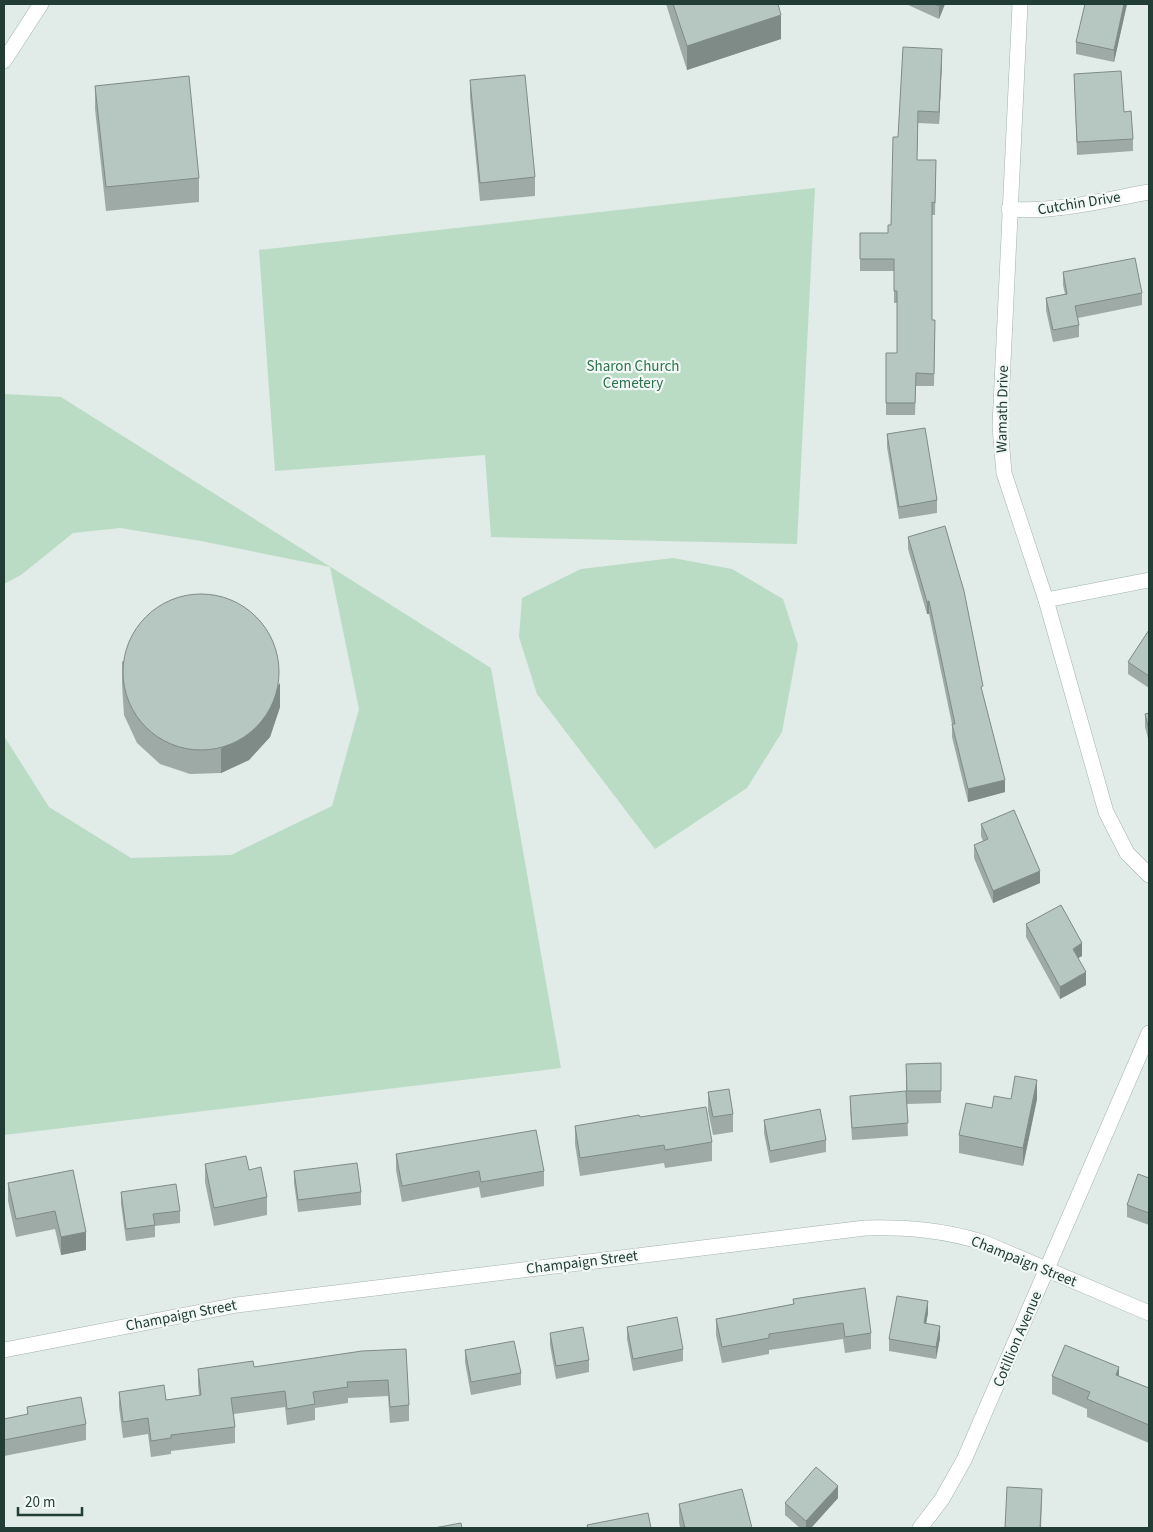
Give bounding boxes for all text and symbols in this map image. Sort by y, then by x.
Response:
street label: Cutchin Drive [1036,187,1122,220]
park label: Sharon Church Cemetery [586,356,680,394]
street label: Wamath Drive [991,365,1014,453]
street label: Champaign Street [968,1231,1080,1292]
street label: Champaign Street [525,1245,639,1280]
street label: Cotillion Avenue [988,1288,1047,1390]
street label: Champaign Street [124,1294,238,1337]
scale bar [18,1484,81,1516]
text: 20 m [25,1492,55,1513]

